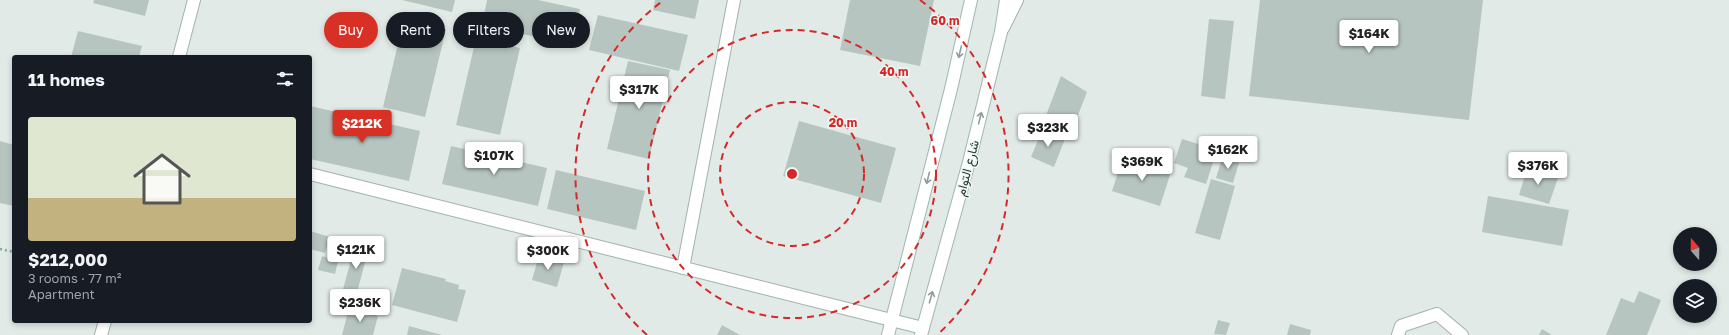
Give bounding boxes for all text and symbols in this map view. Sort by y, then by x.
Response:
chip: Buy [324,12,378,48]
chip: Rent [386,12,445,48]
chip: Filters [453,12,524,48]
chip: New [532,12,590,48]
text: 60 m [931,13,959,28]
pin: $164K [1341,20,1397,54]
text: $164K [1348,25,1390,41]
one-way arrow [955,45,963,58]
text: 40 m [880,64,908,79]
icon: filters [274,68,296,90]
text: 11 homes [28,69,105,90]
pin: $317K [611,76,667,110]
text: $317K [619,81,659,97]
pin: $212K [334,110,390,144]
one-way arrow [977,112,984,125]
pin: $323K [1020,114,1076,148]
text: $212K [342,115,382,131]
text: 20 m [829,115,857,130]
text: $323K [1027,119,1069,135]
pin: $162K [1200,136,1256,170]
street label: شارع التوام [952,138,984,198]
text: $162K [1207,141,1249,157]
pin: $107K [466,142,522,176]
icon: home [126,143,198,215]
text: $107K [474,147,514,163]
pin: $369K [1114,148,1170,182]
pin: $376K [1510,152,1566,186]
text: $369K [1121,153,1163,169]
text: $376K [1517,157,1559,173]
centre of rings [785,167,799,181]
one-way arrow [924,171,932,184]
north arrow [1673,227,1717,271]
map controls [1673,227,1717,323]
pin: $121K [328,236,384,270]
pin: $300K [520,237,576,271]
text: $121K [336,241,376,257]
text: $300K [527,242,569,258]
text: $212,000 [28,249,107,270]
text: 3 rooms · 77 m² [28,270,121,286]
button: layers [1673,279,1717,323]
text: Apartment [28,286,95,302]
pin: $236K [332,289,388,323]
one-way arrow [928,291,936,304]
text: $236K [339,294,381,310]

